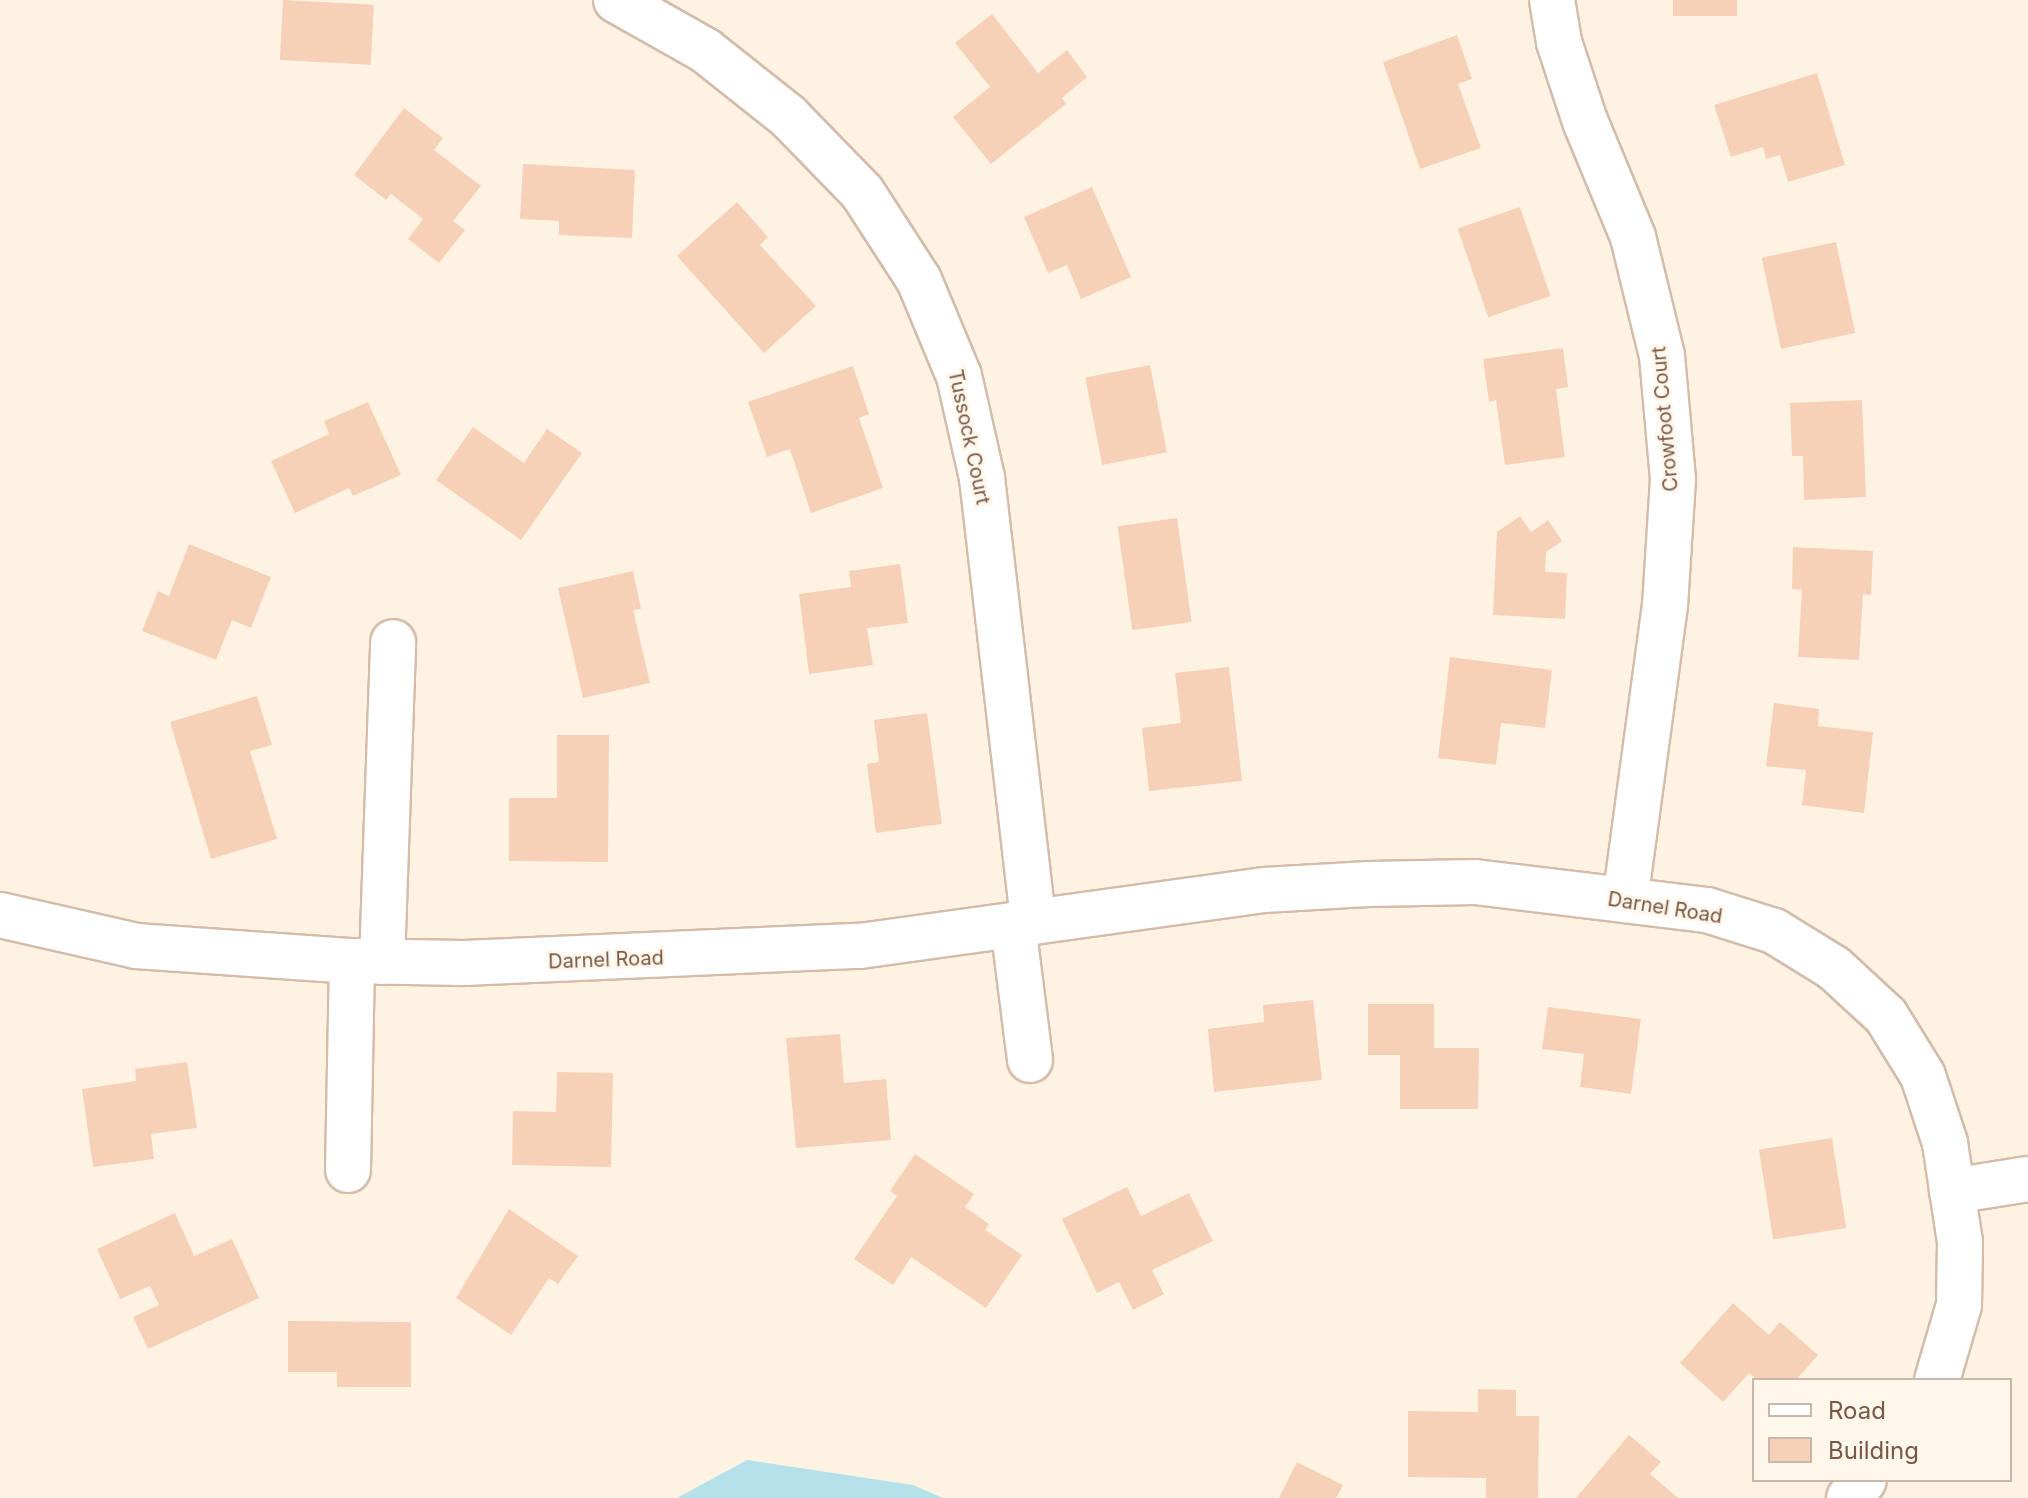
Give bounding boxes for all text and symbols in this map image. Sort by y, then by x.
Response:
street label: Crowfoot Court [1647,345,1683,493]
street label: Tussock Court [943,367,995,507]
street label: Darnel Road [1606,887,1724,929]
street label: Darnel Road [548,946,664,974]
legend [1752,1378,2012,1482]
text: Road [1828,1396,1886,1425]
text: Building [1828,1436,1919,1465]

